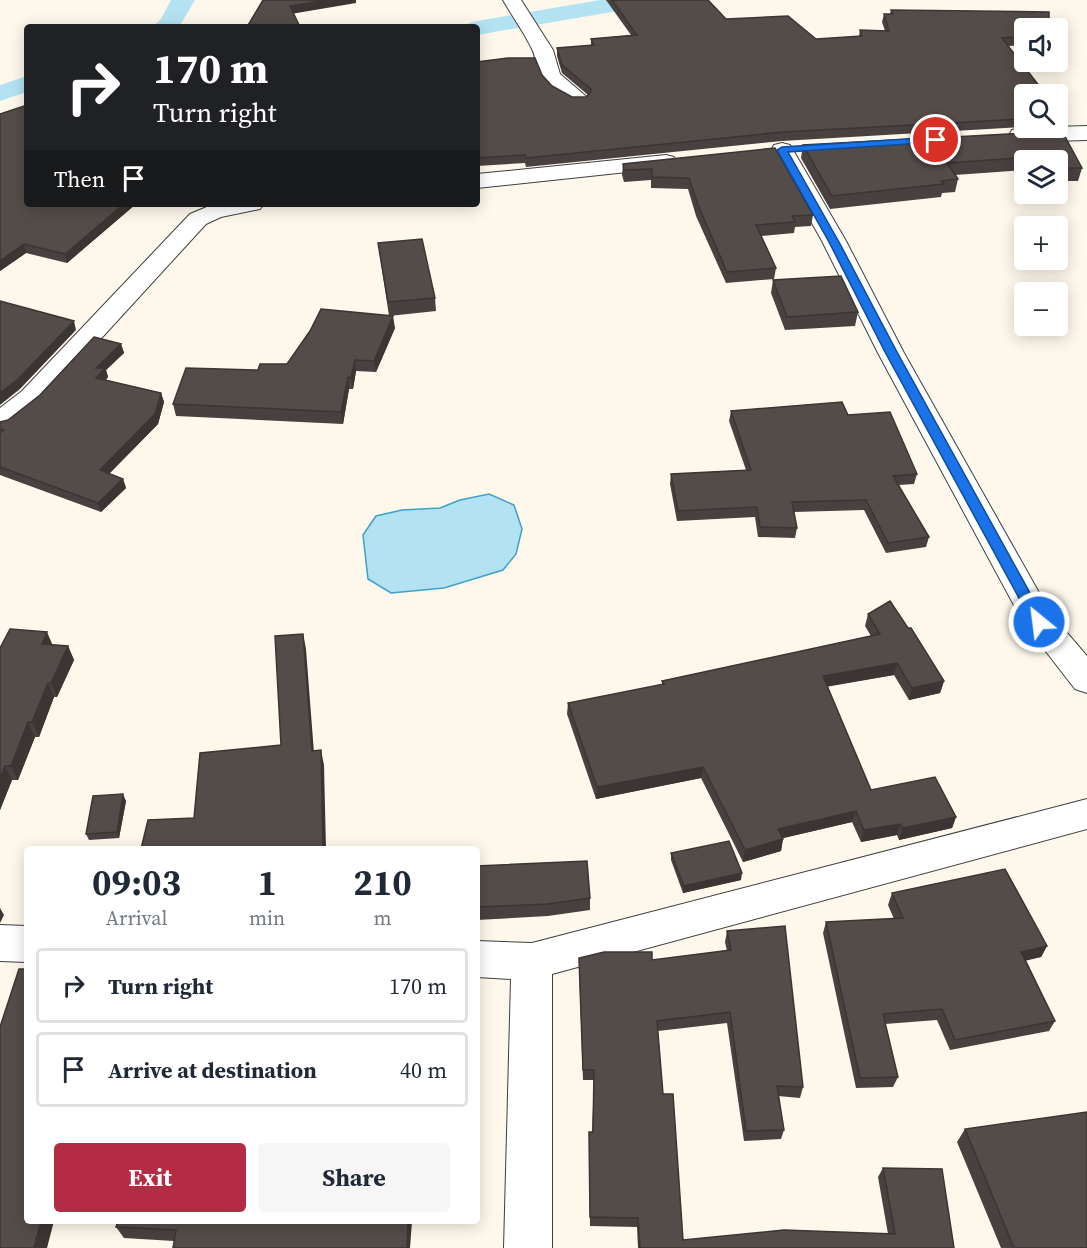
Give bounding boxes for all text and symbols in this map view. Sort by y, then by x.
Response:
map controls [1014,18,1068,336]
button: sound [1014,18,1068,72]
text: 170 m [153,39,268,97]
icon: right [54,48,132,126]
button: search [1014,84,1068,138]
text: Turn right [153,94,277,131]
pin [910,114,961,165]
icon: arrive [919,123,952,156]
button: layers [1014,150,1068,204]
icon: arrive [117,162,150,195]
text: Then [54,164,105,194]
button: + [1014,216,1068,270]
button: − [1014,282,1068,336]
position arrow [1007,590,1071,654]
text: 09:03 [92,858,181,907]
text: 1 [257,858,277,907]
text: 210 [353,858,412,907]
text: Arrival [106,904,167,932]
text: min [249,904,285,932]
text: m [374,904,392,932]
icon: right [57,969,90,1002]
text: Turn right [108,971,213,1001]
text: 170 m [389,971,447,1001]
icon: arrive [57,1053,90,1086]
text: Arrive at destination [108,1055,317,1085]
text: 40 m [400,1055,447,1085]
button: Exit [54,1143,246,1212]
button: Share [258,1143,450,1212]

